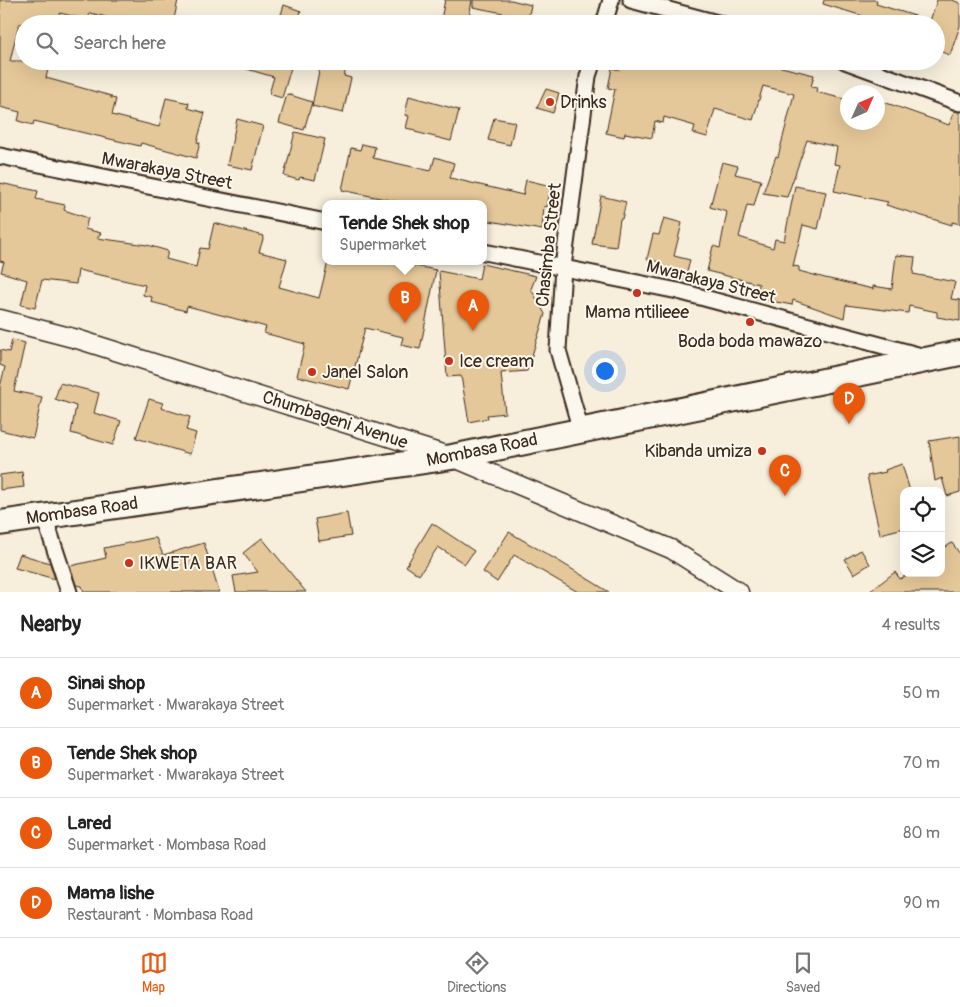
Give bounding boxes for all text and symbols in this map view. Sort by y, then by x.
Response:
search box [15,15,945,70]
icon: search [33,29,61,57]
text: Search here [73,31,166,55]
north arrow [840,85,885,130]
place label: Drinks [560,91,606,114]
marker: Drinks [544,96,556,108]
street label: Mwarakaya Street [100,147,235,195]
street label: Chasimba Street [531,181,567,308]
popup [322,200,487,265]
text: Tende Shek shop [339,211,470,235]
text: Supermarket [339,235,426,255]
street label: Mwarakaya Street [644,255,779,309]
pin: B [389,282,421,323]
marker: Mama ntilieee [631,287,643,299]
pin: A [457,290,489,331]
place label: Mama ntilieee [585,301,689,324]
marker: Boda boda mawazo [744,316,756,328]
place label: Boda boda mawazo [678,330,823,353]
place label: Ice cream [459,350,534,373]
marker: Ice cream [443,355,455,367]
your location [592,358,618,384]
place label: Janel Salon [322,361,409,384]
marker: Janel Salon [306,366,318,378]
pin: D [833,383,865,424]
street label: Chumbageni Avenue [259,386,411,454]
street label: Mombasa Road [424,428,540,472]
place label: Kibanda umiza [645,440,752,463]
marker: Kibanda umiza [756,445,768,457]
pin: C [769,455,801,496]
map controls [900,487,945,577]
button: locate [900,487,945,532]
street label: Mombasa Road [25,492,139,530]
button: layers [900,532,945,577]
place label: IKWETA BAR [139,552,237,575]
marker: IKWETA BAR [123,557,135,569]
text: Nearby [20,611,81,638]
text: 4 results [882,615,940,635]
text: Sinai shop [67,671,145,695]
text: A [31,683,41,703]
text: 50 m [903,683,940,703]
text: Supermarket · Mwarakaya Street [67,695,284,715]
text: Tende Shek shop [67,741,197,765]
text: B [31,753,41,773]
text: 70 m [903,753,940,773]
text: Supermarket · Mwarakaya Street [67,765,284,785]
text: Lared [67,811,112,835]
text: C [31,823,41,843]
text: 80 m [903,823,940,843]
text: Supermarket · Mombasa Road [67,835,266,855]
text: Mama lishe [67,881,154,905]
text: D [31,893,41,913]
text: 90 m [903,893,940,913]
text: Restaurant · Mombasa Road [67,905,253,925]
tab: Map [140,949,168,996]
tab: Directions [447,949,506,996]
tab: Saved [786,949,820,996]

